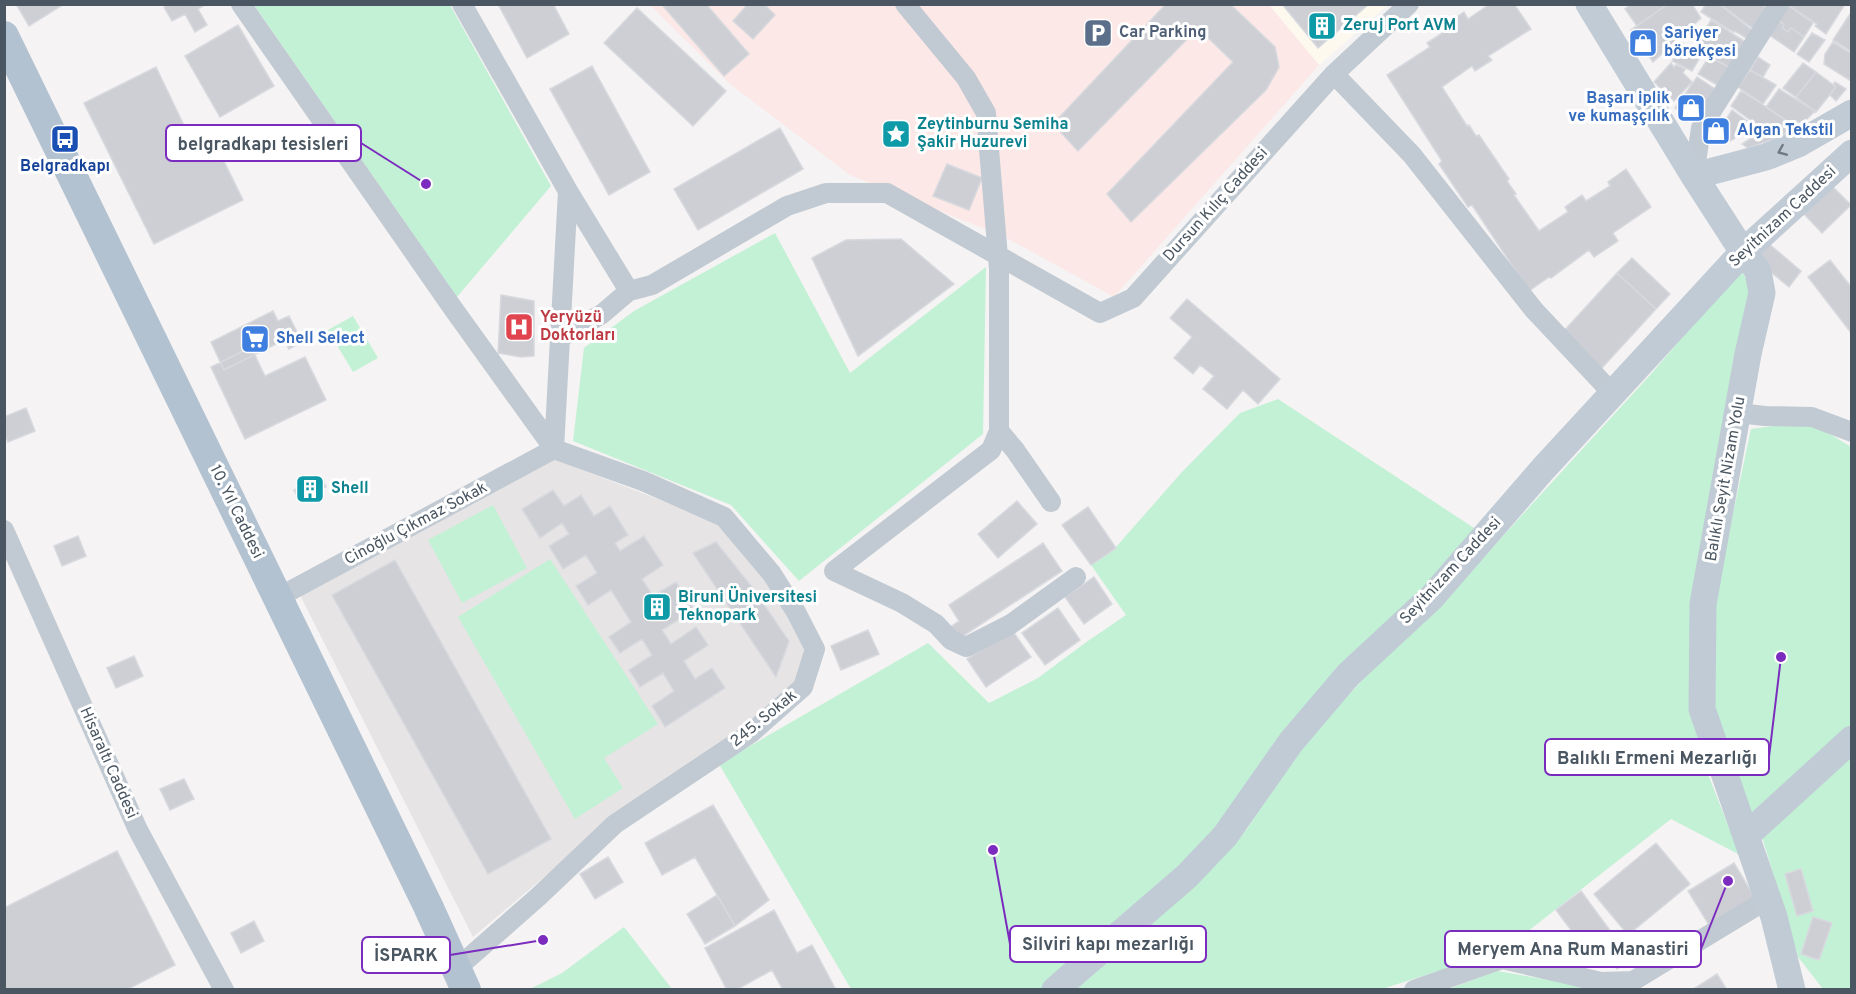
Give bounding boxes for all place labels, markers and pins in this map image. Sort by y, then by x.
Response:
building icon: Zeruj Port AVM [1306,10,1338,42]
place label: Zeruj Port AVM [1343,16,1456,36]
parking icon: Car Parking [1082,17,1114,49]
place label: Car Parking [1119,23,1207,43]
place label: Sariyer börekçesi [1664,24,1736,62]
shop icon: Sariyer börekçesi [1627,27,1659,59]
place label: Başarı iplik ve kumaşçılık [1568,89,1670,127]
shop icon: Başarı iplik ve kumaşçılık [1675,92,1707,124]
place label: Zeytinburnu Semiha Şakir Huzurevi [917,115,1068,153]
shop icon: Algan Tekstil [1700,115,1732,147]
place icon: Zeytinburnu Semiha Şakir Huzurevi [880,118,912,150]
place label: Algan Tekstil [1737,121,1833,141]
bus stop icon: Belgradkapı [49,123,81,155]
callout: belgradkapı tesisleri [166,125,361,161]
place label: Belgradkapı [20,157,110,177]
place label: Yeryüzü Doktorları [540,308,615,346]
hospital icon: Yeryüzü Doktorları [503,311,535,343]
supermarket icon: Shell Select [239,323,271,355]
place label: Shell Select [276,329,365,349]
building icon: Shell [294,473,326,505]
place label: Shell [331,479,369,499]
place label: Biruni Üniversitesi Teknopark [678,586,817,626]
building icon: Biruni Üniversitesi Teknopark [641,591,673,623]
callout: Balıklı Ermeni Mezarlığı [1545,739,1769,775]
callout: Silviri kapı mezarlığı [1010,926,1206,962]
callout: Meryem Ana Rum Manastiri [1445,931,1701,967]
callout: İSPARK [362,937,450,973]

